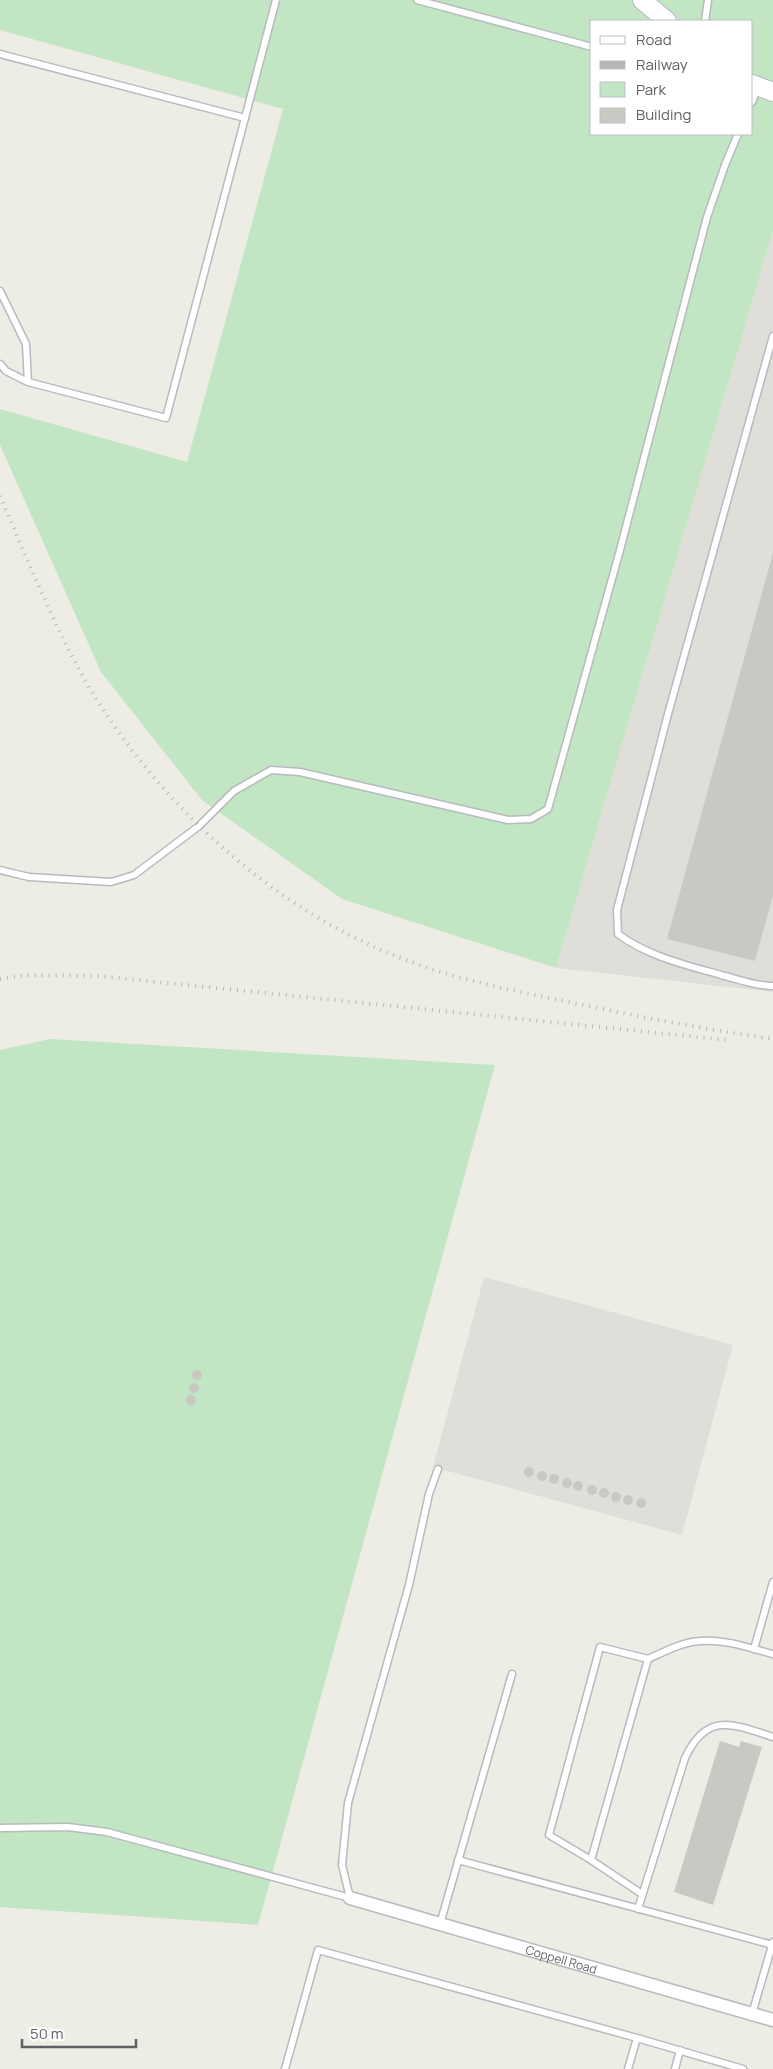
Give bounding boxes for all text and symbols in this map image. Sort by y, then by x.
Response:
legend [590,20,753,135]
text: Road [636,29,672,50]
text: Railway [636,54,688,75]
text: Park [636,79,666,100]
text: Building [636,104,691,125]
street label: Coppell Road [524,1941,599,1977]
scale bar [22,2016,136,2048]
text: 50 m [30,2023,64,2044]

